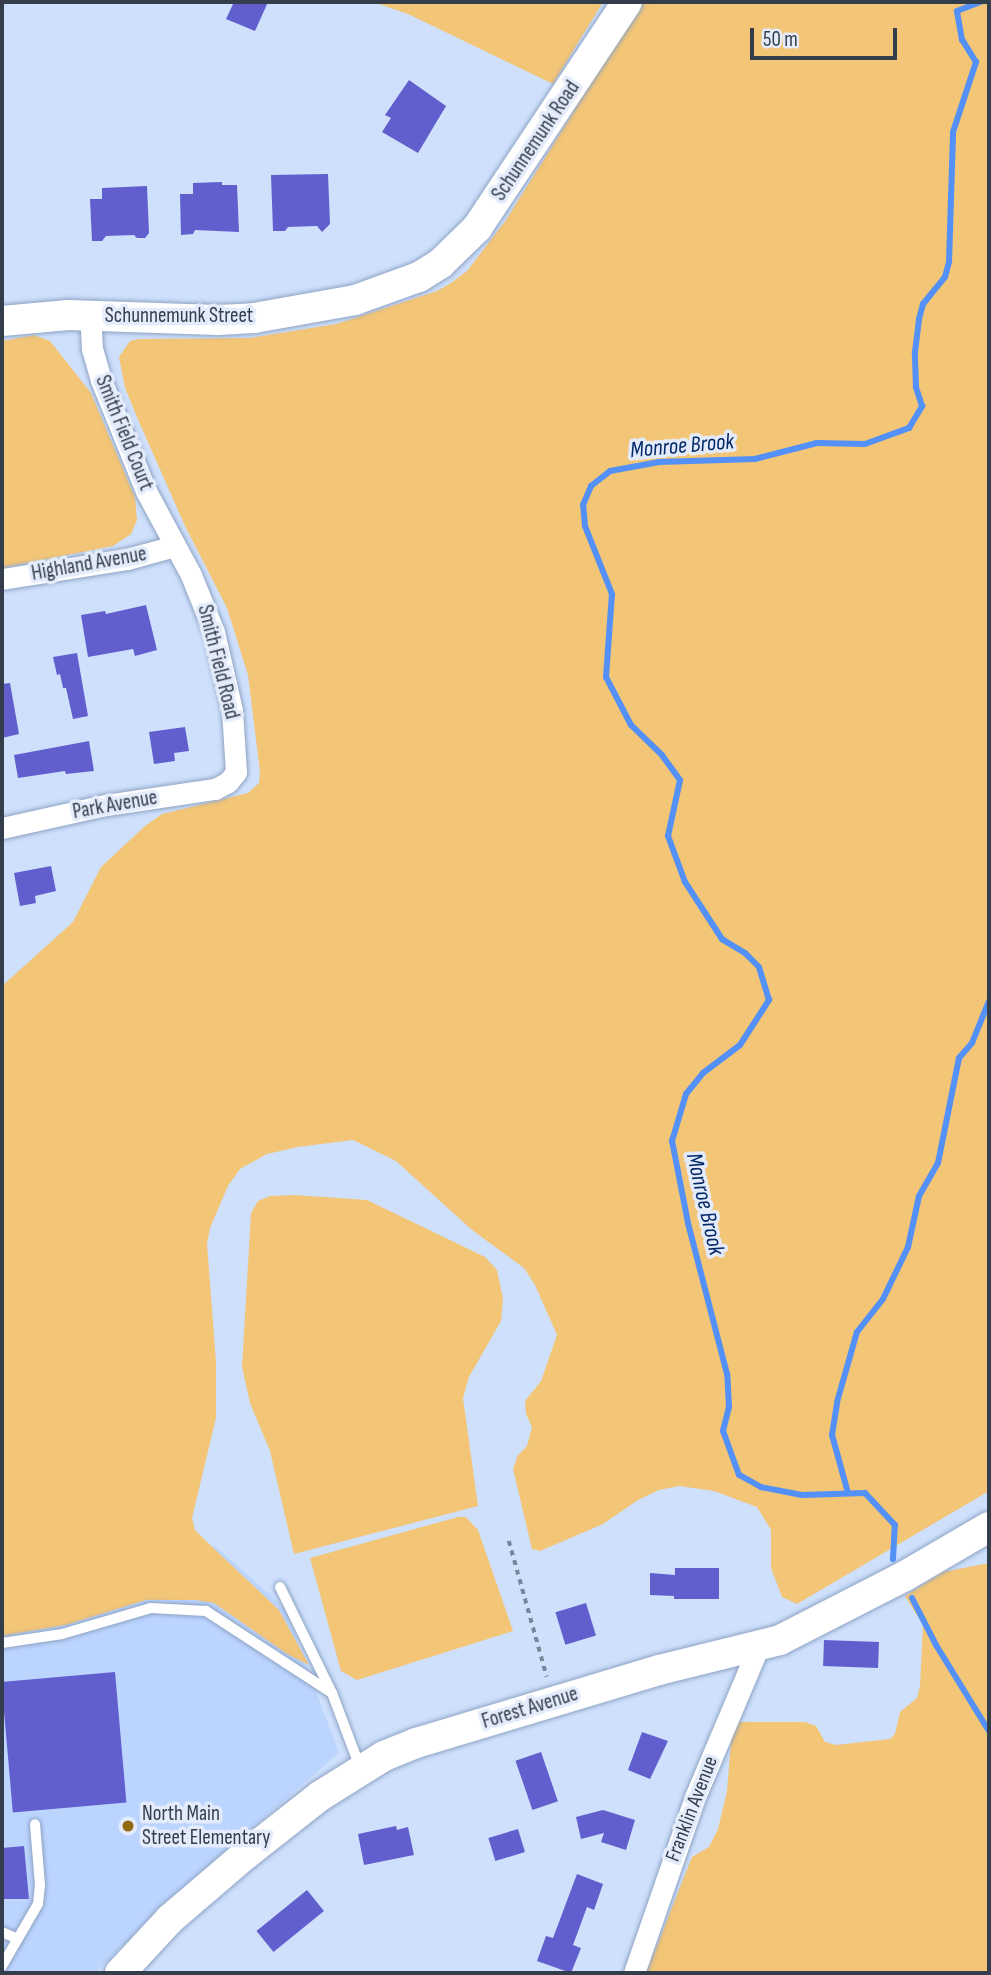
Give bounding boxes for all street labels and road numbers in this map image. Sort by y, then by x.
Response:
street label: Schunnemunk Road [487,76,585,206]
street label: Schunnemunk Street [105,303,253,329]
street label: Smith Field Court [89,372,159,494]
street label: Highland Avenue [30,541,148,587]
street label: Smith Field Road [192,602,244,722]
street label: Park Avenue [71,785,159,825]
street label: Forest Avenue [479,1681,581,1735]
street label: Franklin Avenue [660,1753,724,1865]

